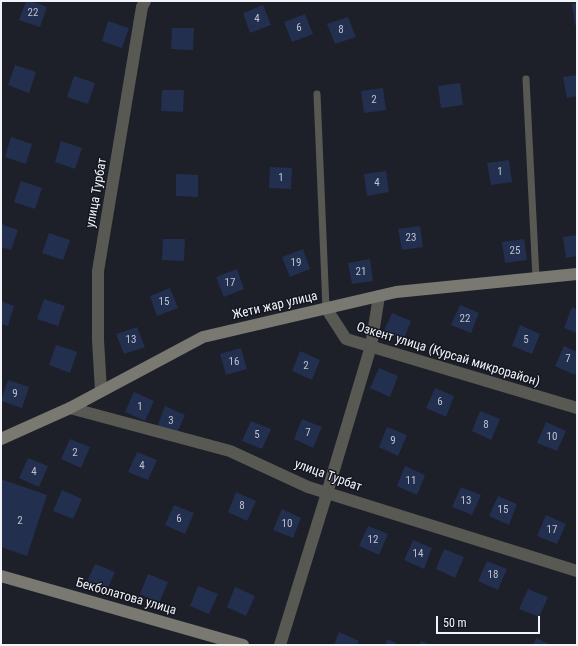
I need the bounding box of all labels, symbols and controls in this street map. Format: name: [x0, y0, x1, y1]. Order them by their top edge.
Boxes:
house number: 22: [28, 6, 38, 20]
house number: 4: [254, 12, 260, 26]
house number: 6: [296, 21, 302, 35]
house number: 8: [338, 23, 344, 37]
house number: 2: [371, 93, 377, 107]
street label: улица Турбат: [83, 157, 111, 229]
house number: 1: [497, 165, 503, 179]
house number: 1: [278, 171, 284, 185]
house number: 4: [374, 176, 380, 190]
house number: 23: [406, 231, 416, 245]
house number: 25: [510, 244, 520, 258]
house number: 19: [291, 256, 301, 270]
house number: 21: [356, 265, 366, 279]
house number: 17: [225, 276, 235, 290]
street label: Жети жар улица: [231, 289, 319, 323]
house number: 15: [159, 295, 169, 309]
house number: 22: [460, 312, 470, 326]
street label: Озкент улица (Курсай микрорайон): [354, 320, 542, 390]
house number: 13: [126, 333, 136, 347]
house number: 5: [523, 333, 529, 347]
house number: 7: [565, 352, 571, 366]
house number: 16: [229, 355, 239, 369]
house number: 2: [303, 359, 309, 373]
house number: 9: [12, 387, 18, 401]
house number: 6: [437, 395, 443, 409]
house number: 1: [137, 400, 143, 414]
house number: 3: [168, 414, 174, 428]
house number: 8: [483, 418, 489, 432]
house number: 7: [305, 426, 311, 440]
house number: 5: [254, 428, 260, 442]
house number: 10: [547, 430, 557, 444]
house number: 9: [390, 434, 396, 448]
house number: 2: [72, 446, 78, 460]
street label: улица Турбат: [292, 457, 364, 495]
house number: 4: [139, 459, 145, 473]
house number: 4: [31, 465, 37, 479]
house number: 11: [406, 474, 416, 488]
house number: 13: [461, 494, 471, 508]
house number: 8: [239, 499, 245, 513]
house number: 15: [498, 503, 508, 517]
house number: 6: [176, 512, 182, 526]
house number: 2: [17, 514, 23, 528]
house number: 10: [282, 517, 292, 531]
house number: 17: [547, 523, 557, 537]
house number: 12: [368, 533, 378, 547]
house number: 14: [413, 547, 423, 561]
house number: 18: [488, 568, 498, 582]
street label: Бекболатова улица: [74, 575, 178, 619]
scale bar: [438, 608, 542, 634]
text: 50 m: [443, 616, 467, 630]

